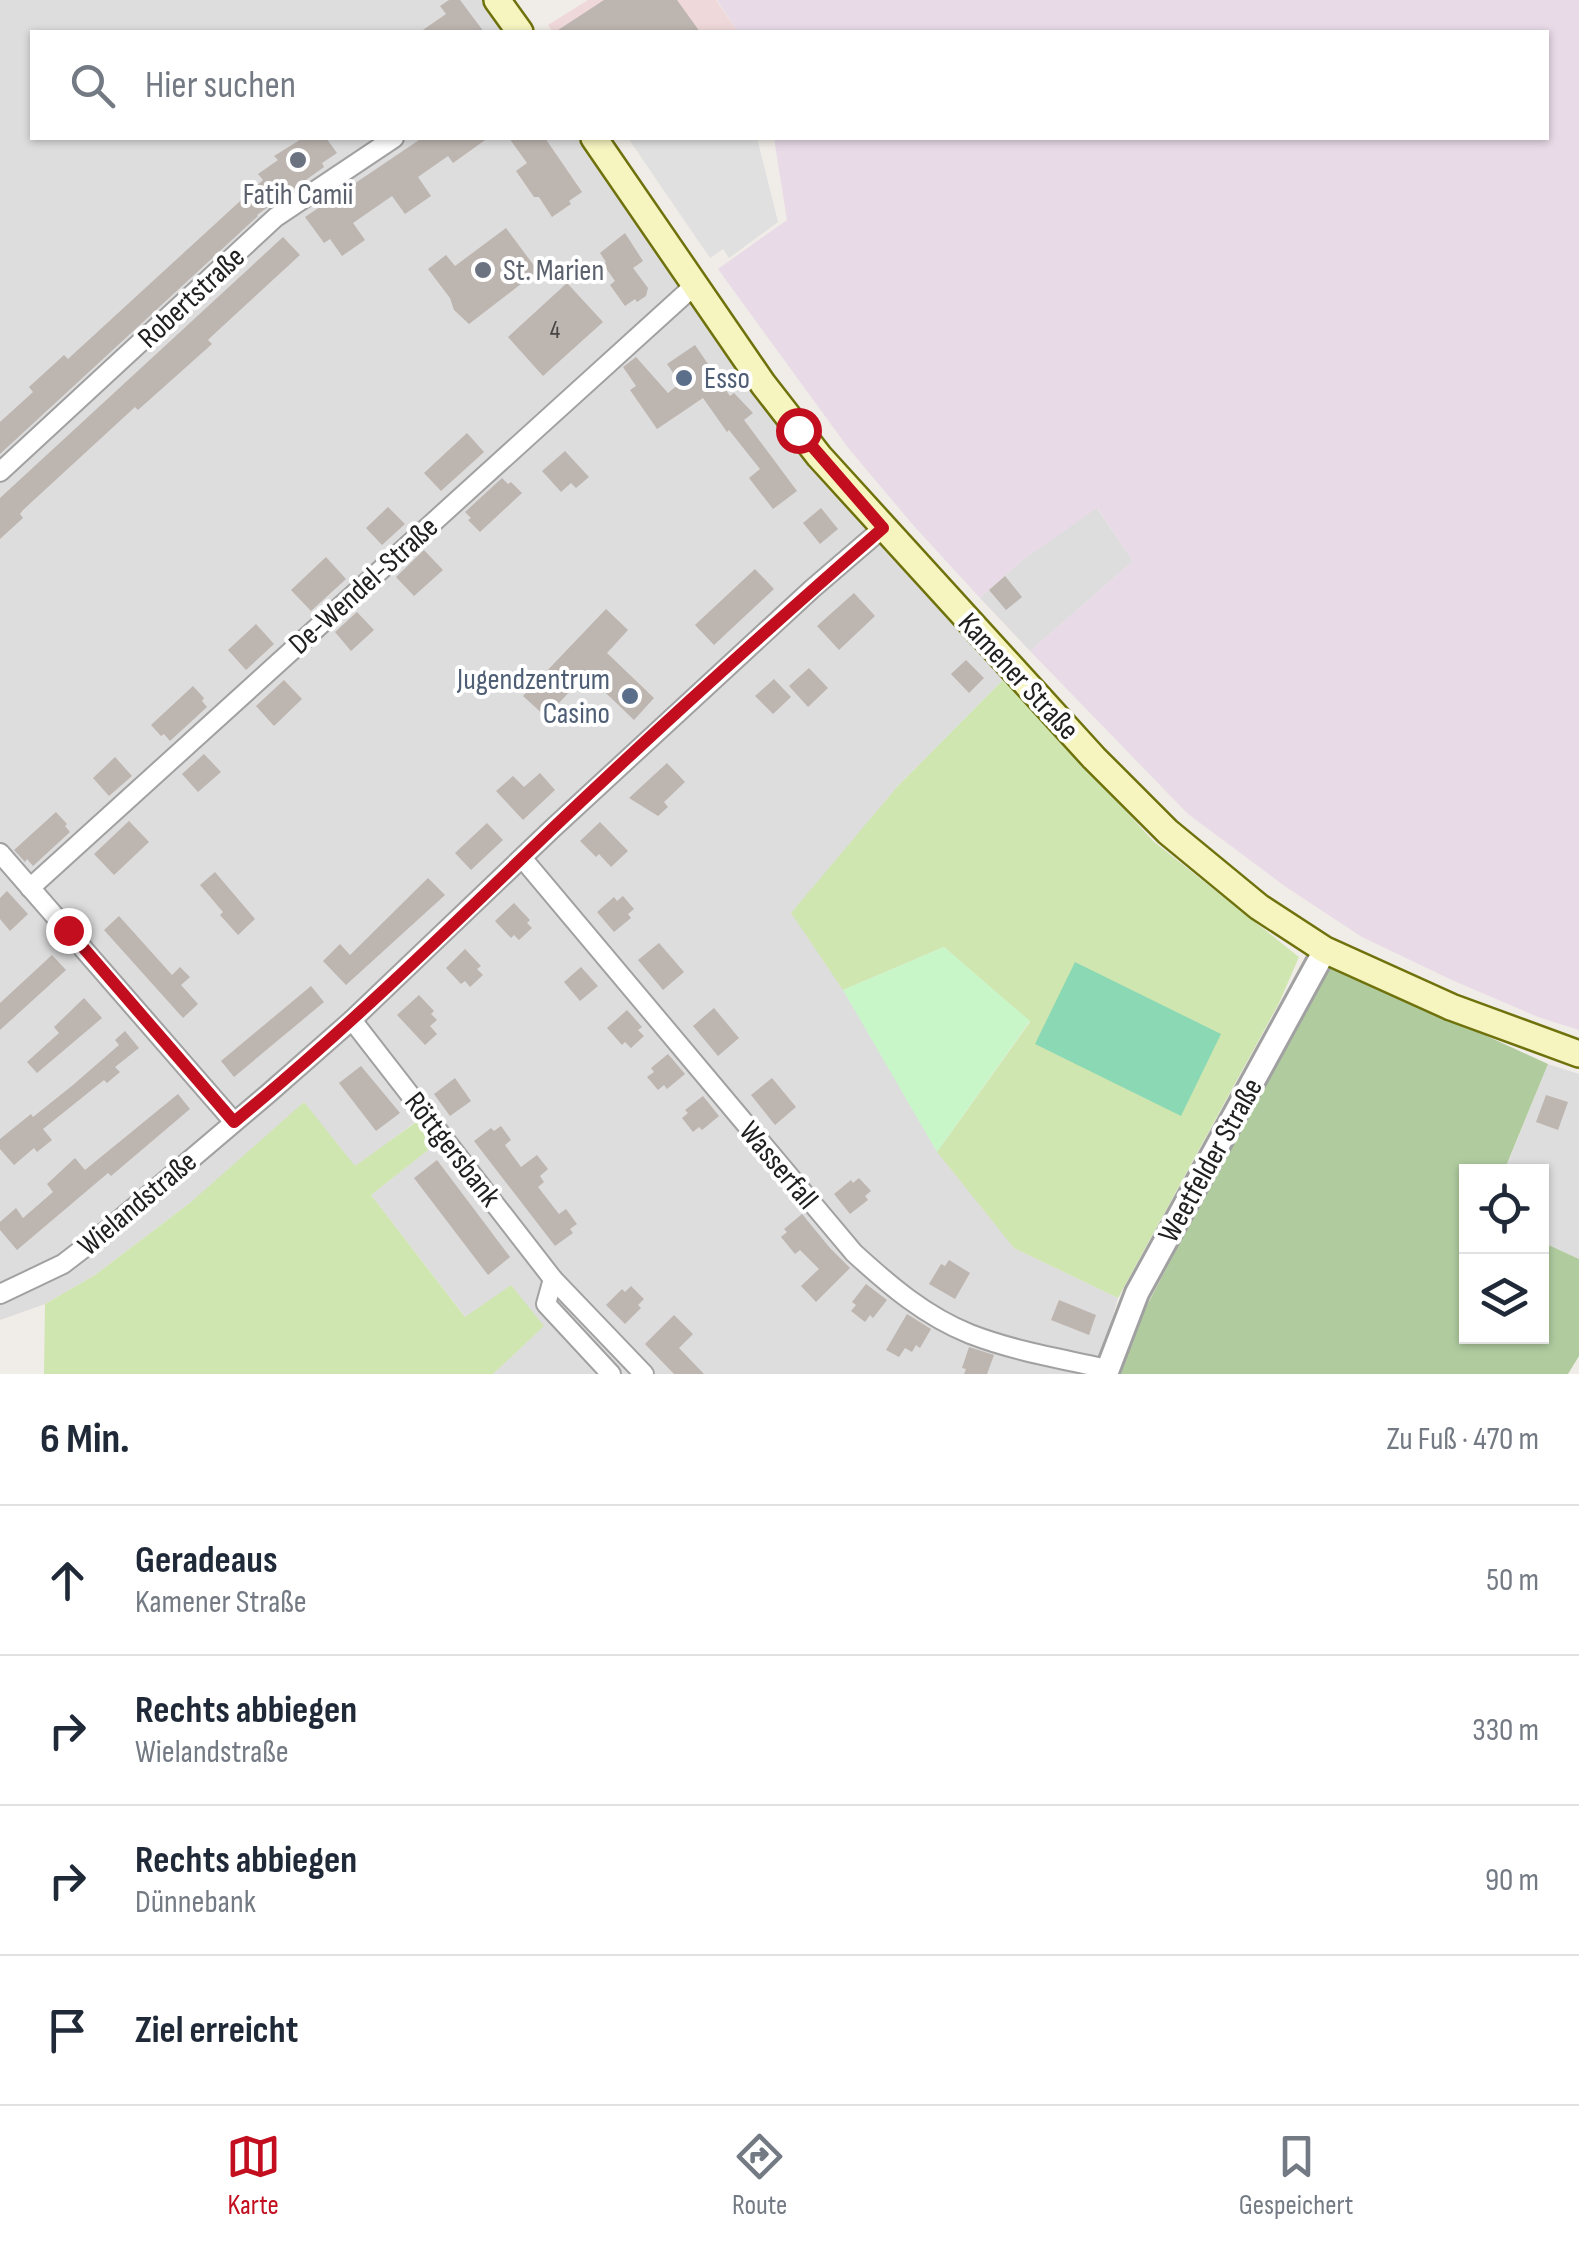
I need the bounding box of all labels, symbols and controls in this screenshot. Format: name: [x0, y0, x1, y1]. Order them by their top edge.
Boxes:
search box: [30, 30, 1549, 140]
icon: search: [65, 58, 120, 113]
text: Hier suchen: [145, 63, 296, 108]
marker: Fatih Camii: [287, 149, 309, 171]
place label: Fatih Camii: [243, 177, 353, 213]
street label: Robertstraße: [131, 239, 252, 356]
place label: St. Marien: [503, 253, 604, 289]
marker: St. Marien: [472, 259, 494, 281]
house number: 4: [550, 315, 560, 346]
place label: Esso: [704, 361, 750, 397]
marker: Esso: [673, 367, 695, 389]
route start: [776, 408, 822, 454]
street label: De-Wendel-Straße: [282, 509, 446, 662]
street label: Kamener Straße: [950, 606, 1086, 748]
place label: Jugendzentrum Casino: [456, 662, 610, 732]
marker: Jugendzentrum Casino: [619, 685, 641, 707]
route end: [46, 908, 92, 954]
street label: Weetfelder Straße: [1151, 1072, 1271, 1249]
street label: Röttgersbank: [396, 1085, 508, 1214]
street label: Wasserfall: [731, 1114, 825, 1217]
street label: Wielandstraße: [71, 1144, 204, 1264]
map controls: [1459, 1164, 1549, 1344]
button: locate: [1459, 1164, 1549, 1254]
button: layers: [1459, 1254, 1549, 1344]
text: 6 Min.: [40, 1414, 130, 1465]
text: Zu Fuß · 470 m: [1386, 1420, 1539, 1459]
text: Geradeaus: [135, 1538, 278, 1583]
icon: ahead: [40, 1553, 95, 1608]
text: 50 m: [1486, 1561, 1539, 1600]
text: Kamener Straße: [135, 1583, 307, 1622]
text: Rechts abbiegen: [135, 1688, 357, 1733]
icon: right: [40, 1703, 95, 1758]
text: 330 m: [1472, 1711, 1539, 1750]
text: Wielandstraße: [135, 1733, 289, 1772]
text: Rechts abbiegen: [135, 1838, 357, 1883]
icon: right: [40, 1853, 95, 1908]
text: 90 m: [1485, 1861, 1539, 1900]
text: Dünnebank: [135, 1883, 256, 1922]
icon: arrive: [40, 2003, 95, 2058]
text: Ziel erreicht: [135, 2008, 298, 2053]
tab: Karte: [226, 2129, 281, 2222]
tab: Route: [732, 2129, 787, 2222]
tab: Gespeichert: [1239, 2129, 1353, 2222]

